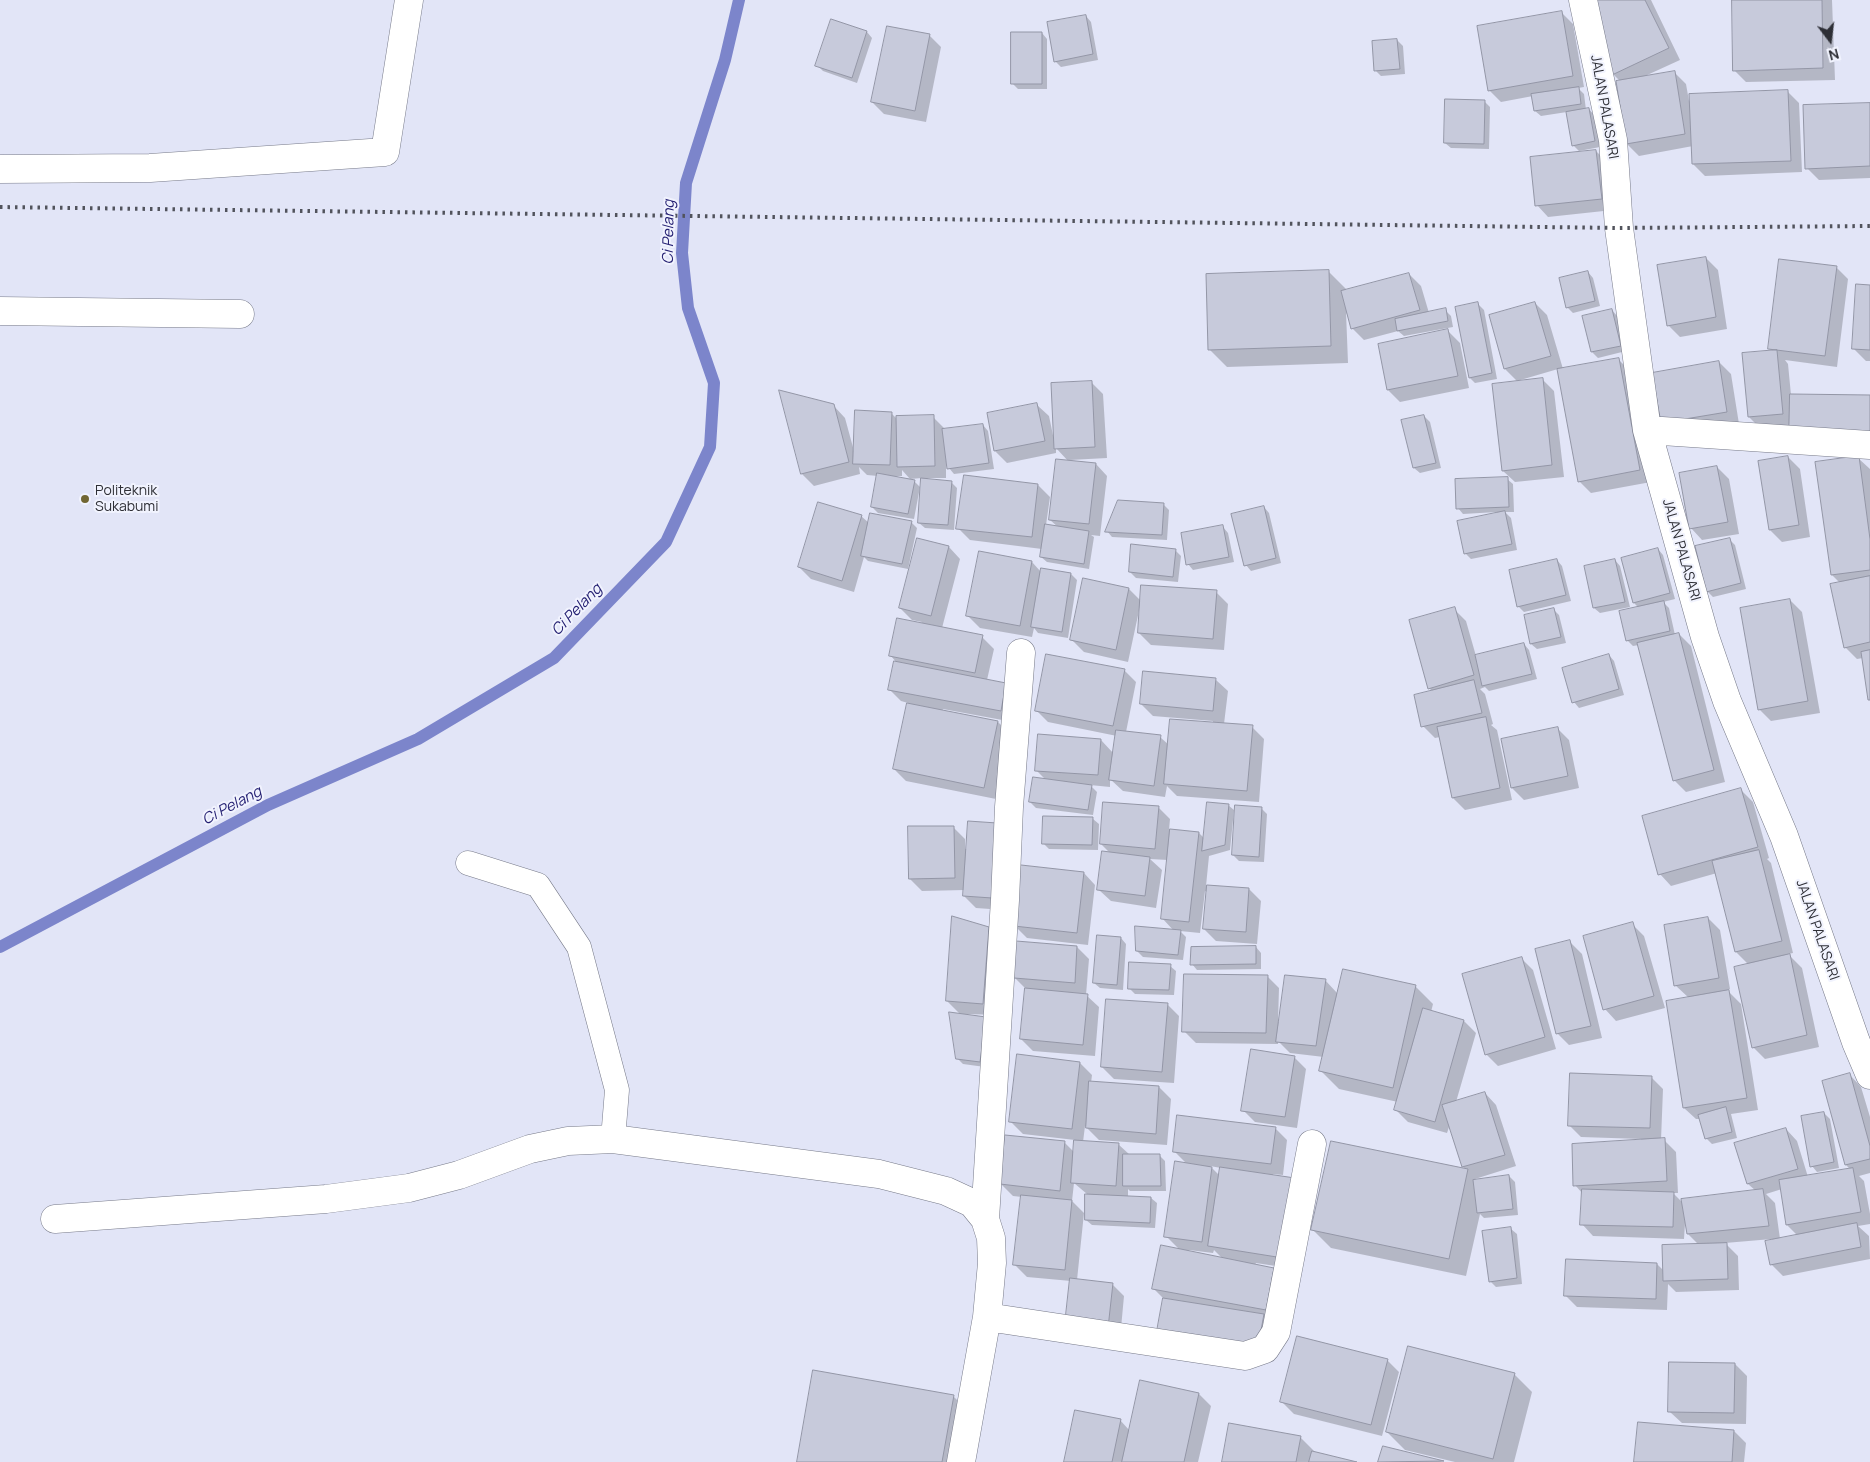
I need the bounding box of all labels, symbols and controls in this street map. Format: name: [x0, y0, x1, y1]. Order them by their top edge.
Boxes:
north arrow: [1805, 15, 1855, 65]
text: N: [1827, 44, 1841, 65]
street label: JALAN PALASARI: [1587, 54, 1621, 160]
water label: Ci Pelang: [659, 200, 679, 264]
place label: Politeknik Sukabumi: [95, 483, 158, 516]
marker: Politeknik Sukabumi: [79, 493, 91, 505]
street label: JALAN PALASARI: [1658, 497, 1704, 603]
water label: Ci Pelang: [548, 580, 606, 640]
water label: Ci Pelang: [199, 783, 265, 829]
street label: JALAN PALASARI: [1792, 877, 1842, 983]

